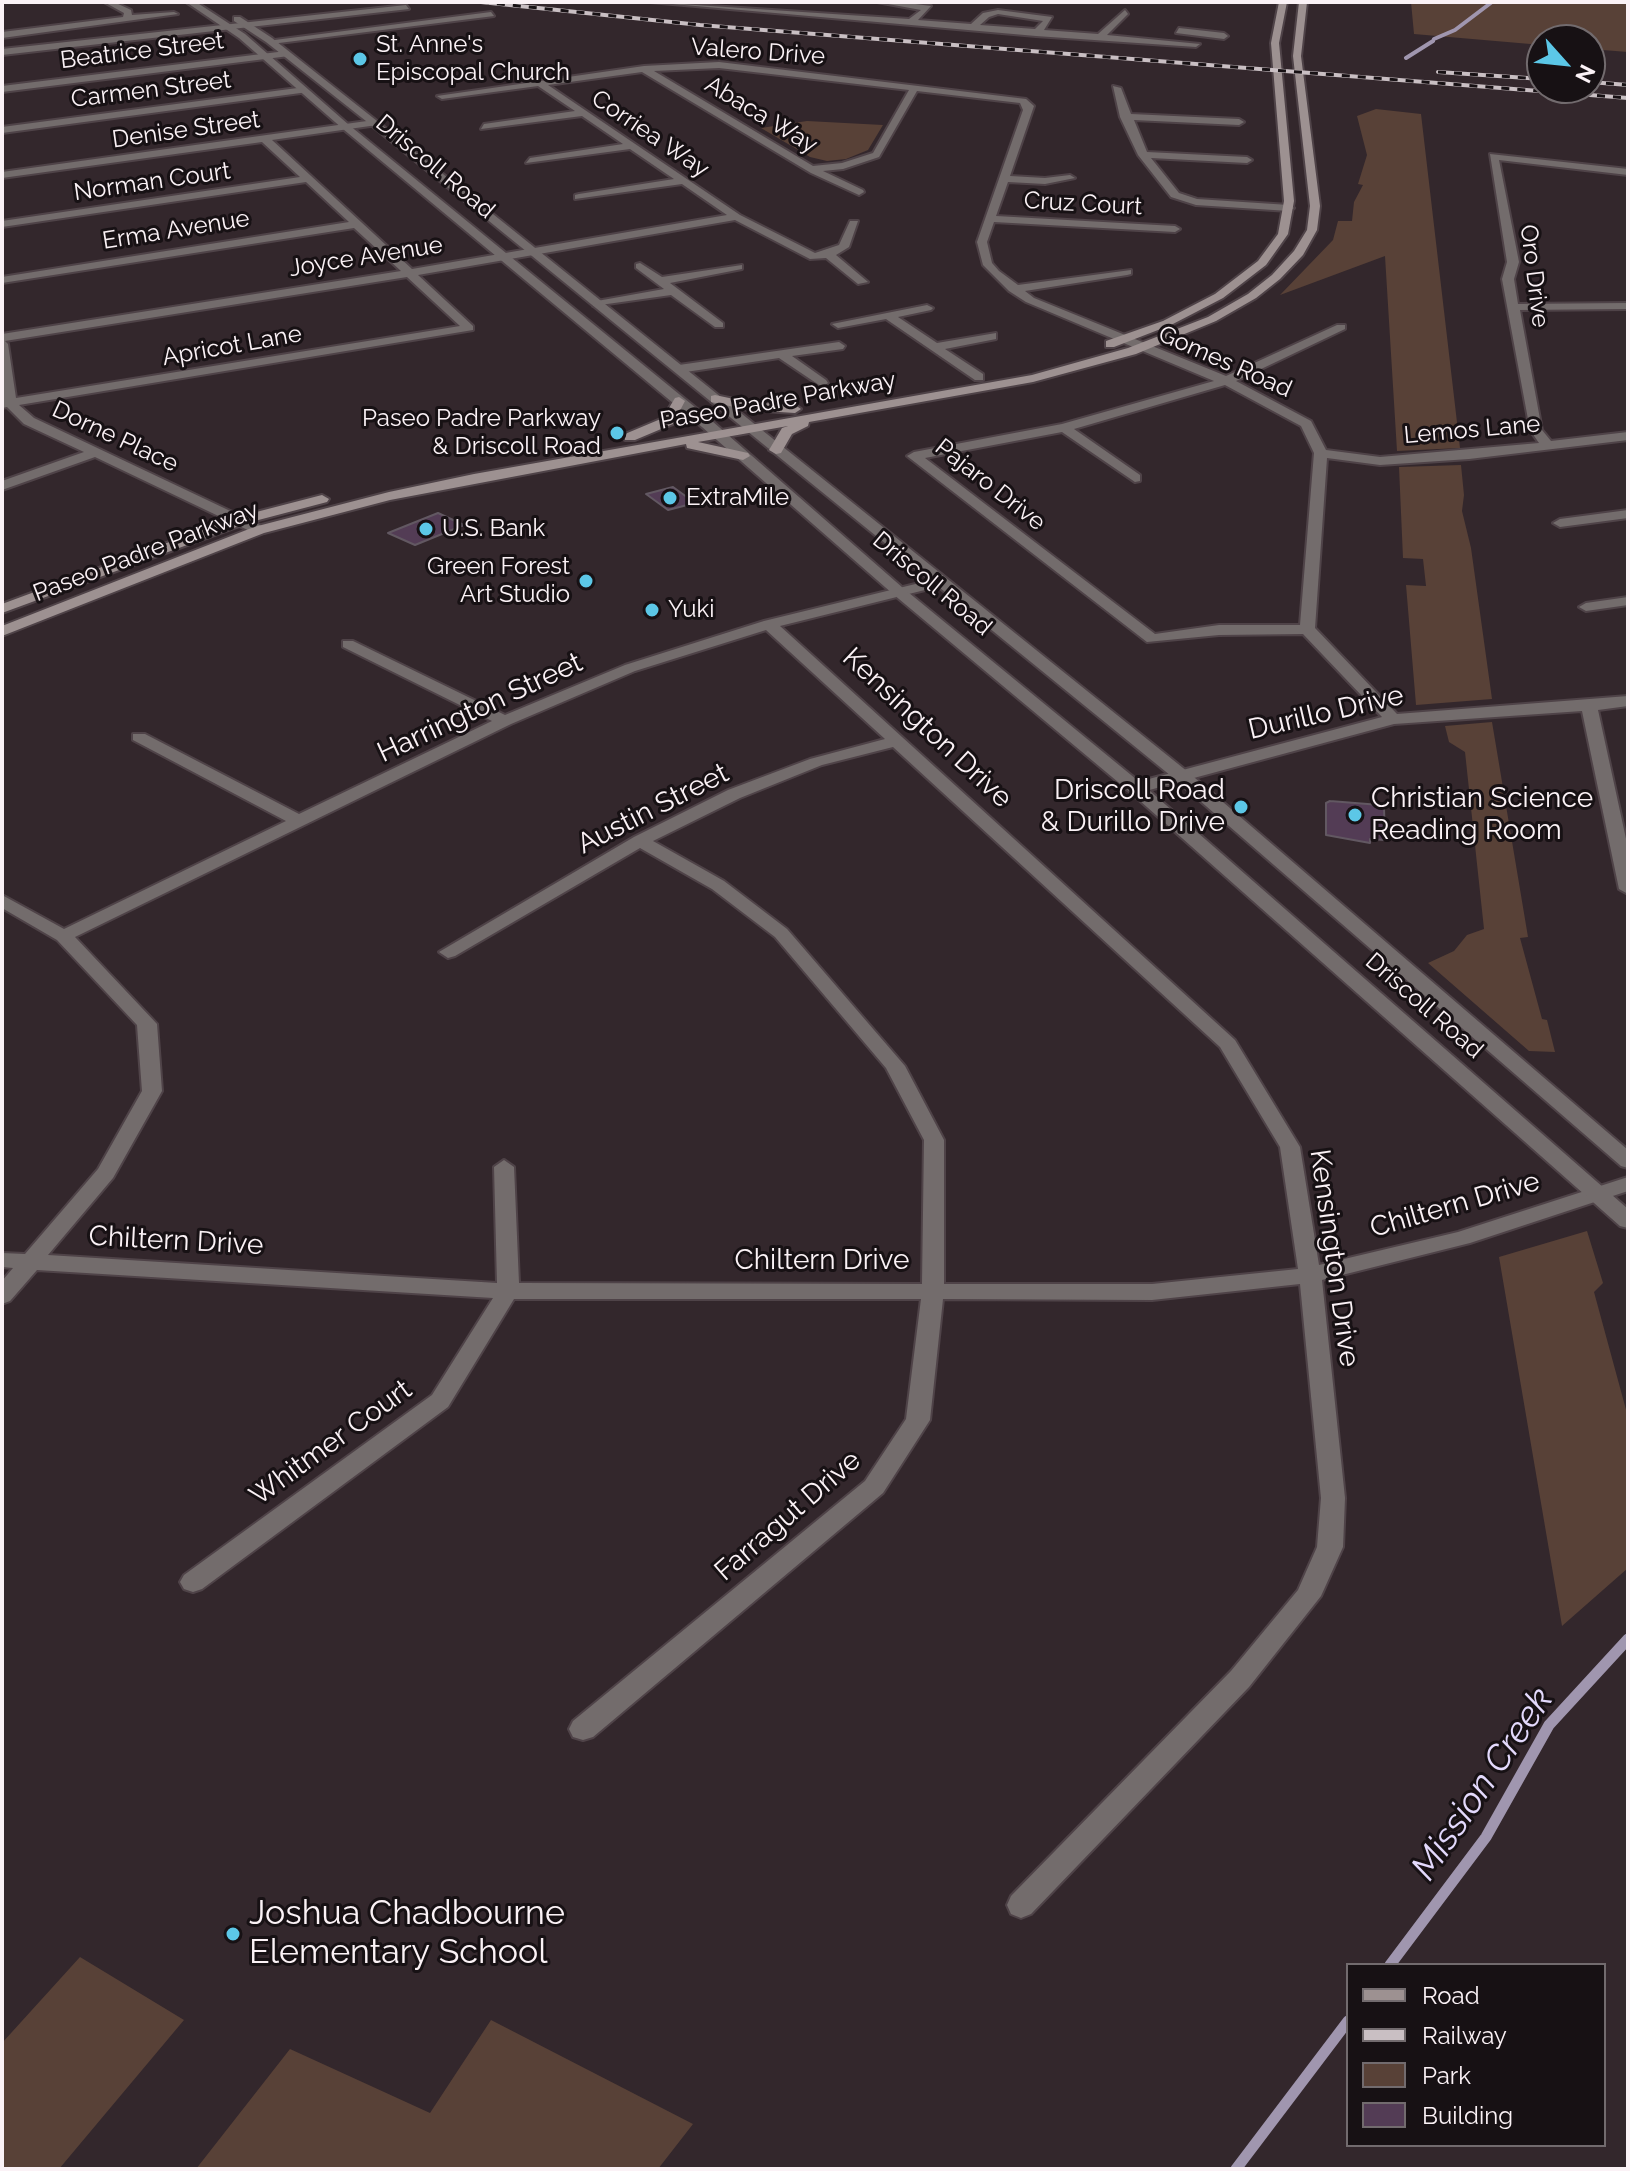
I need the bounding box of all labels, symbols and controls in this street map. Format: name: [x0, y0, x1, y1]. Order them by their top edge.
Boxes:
north arrow: [1526, 24, 1606, 104]
street label: Beatrice Street: [59, 27, 225, 75]
place label: St. Anne's Episcopal Church: [376, 31, 570, 87]
street label: Valero Drive: [690, 33, 826, 71]
marker: St. Anne's Episcopal Church: [351, 50, 369, 68]
text: N: [1570, 61, 1601, 87]
street label: Carmen Street: [69, 66, 233, 114]
street label: Abaca Way: [700, 70, 822, 160]
street label: Corriea Way: [586, 84, 714, 184]
street label: Denise Street: [110, 105, 262, 155]
street label: Driscoll Road: [370, 109, 500, 225]
street label: Norman Court: [72, 157, 232, 207]
street label: Cruz Court: [1023, 187, 1143, 221]
street label: Erma Avenue: [100, 204, 252, 256]
street label: Oro Drive: [1513, 223, 1555, 329]
street label: Joyce Avenue: [287, 231, 445, 283]
street label: Apricot Lane: [160, 320, 304, 372]
street label: Gomes Road: [1154, 320, 1296, 404]
street label: Paseo Padre Parkway: [658, 366, 898, 436]
street label: Dorne Place: [47, 395, 183, 479]
place label: Paseo Padre Parkway & Driscoll Road: [362, 405, 601, 461]
street label: Lemos Lane: [1402, 410, 1542, 450]
marker: Paseo Padre Parkway & Driscoll Road: [608, 424, 626, 442]
street label: Pajaro Drive: [929, 433, 1051, 537]
place label: ExtraMile: [686, 484, 789, 512]
marker: ExtraMile: [661, 489, 679, 507]
street label: Paseo Padre Parkway: [29, 496, 263, 608]
place label: U.S. Bank: [442, 515, 545, 543]
marker: U.S. Bank: [417, 520, 435, 538]
street label: Driscoll Road: [867, 526, 997, 642]
place label: Green Forest Art Studio: [427, 553, 570, 609]
marker: Green Forest Art Studio: [577, 572, 595, 590]
place label: Yuki: [668, 596, 714, 624]
marker: Yuki: [643, 601, 661, 619]
street label: Kensington Drive: [835, 641, 1019, 815]
street label: Harrington Street: [372, 646, 588, 770]
street label: Durillo Drive: [1245, 679, 1407, 747]
street label: Austin Street: [572, 756, 734, 862]
place label: Driscoll Road & Durillo Drive: [1041, 774, 1225, 840]
place label: Christian Science Reading Room: [1371, 782, 1593, 848]
marker: Driscoll Road & Durillo Drive: [1232, 798, 1250, 816]
marker: Christian Science Reading Room: [1346, 806, 1364, 824]
street label: Driscoll Road: [1359, 947, 1489, 1065]
street label: Kensington Drive: [1302, 1147, 1366, 1369]
street label: Chiltern Drive: [1366, 1165, 1544, 1245]
street label: Chiltern Drive: [88, 1220, 264, 1262]
street label: Chiltern Drive: [735, 1244, 909, 1278]
street label: Whitmer Court: [243, 1373, 419, 1513]
street label: Farragut Drive: [708, 1444, 868, 1588]
water label: Mission Creek: [1403, 1680, 1563, 1888]
place label: Joshua Chadbourne Elementary School: [249, 1894, 565, 1974]
marker: Joshua Chadbourne Elementary School: [224, 1925, 242, 1943]
legend: [1346, 1963, 1606, 2147]
text: Road: [1422, 1981, 1480, 2010]
text: Railway: [1422, 2021, 1507, 2050]
text: Park: [1422, 2061, 1471, 2090]
text: Building: [1422, 2101, 1513, 2130]

